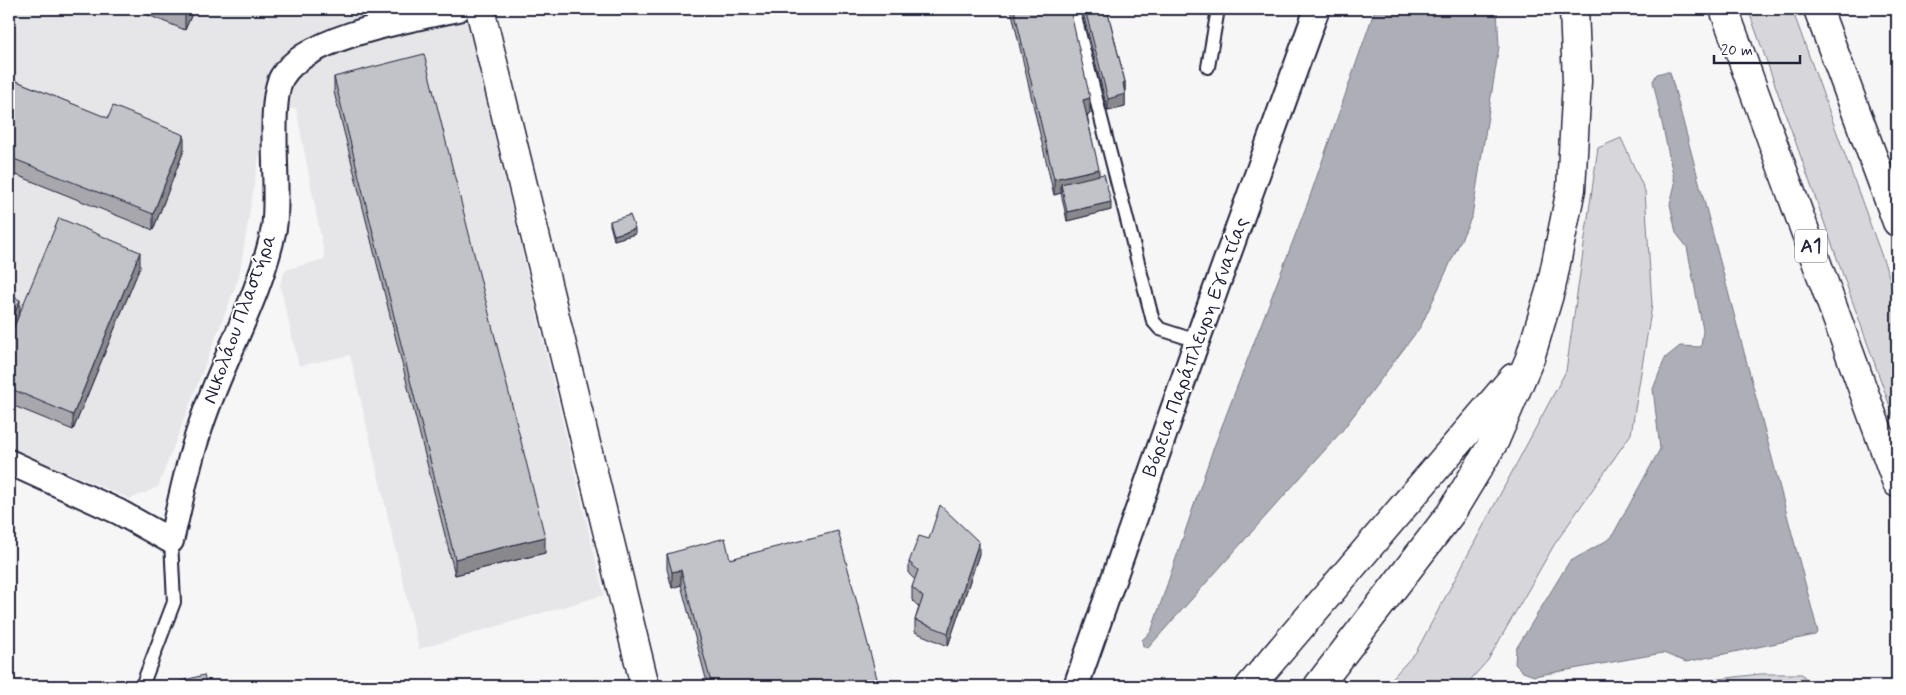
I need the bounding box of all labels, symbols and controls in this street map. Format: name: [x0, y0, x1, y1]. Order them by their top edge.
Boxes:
scale bar: [1714, 32, 1800, 64]
text: 20 m: [1721, 41, 1753, 61]
street label: Βόρεια Παράπλευρη Εγνατίας: [1136, 213, 1256, 480]
street label: Νικολάου Πλαστήρα: [197, 230, 283, 408]
road number: Α1: [1795, 230, 1827, 262]

